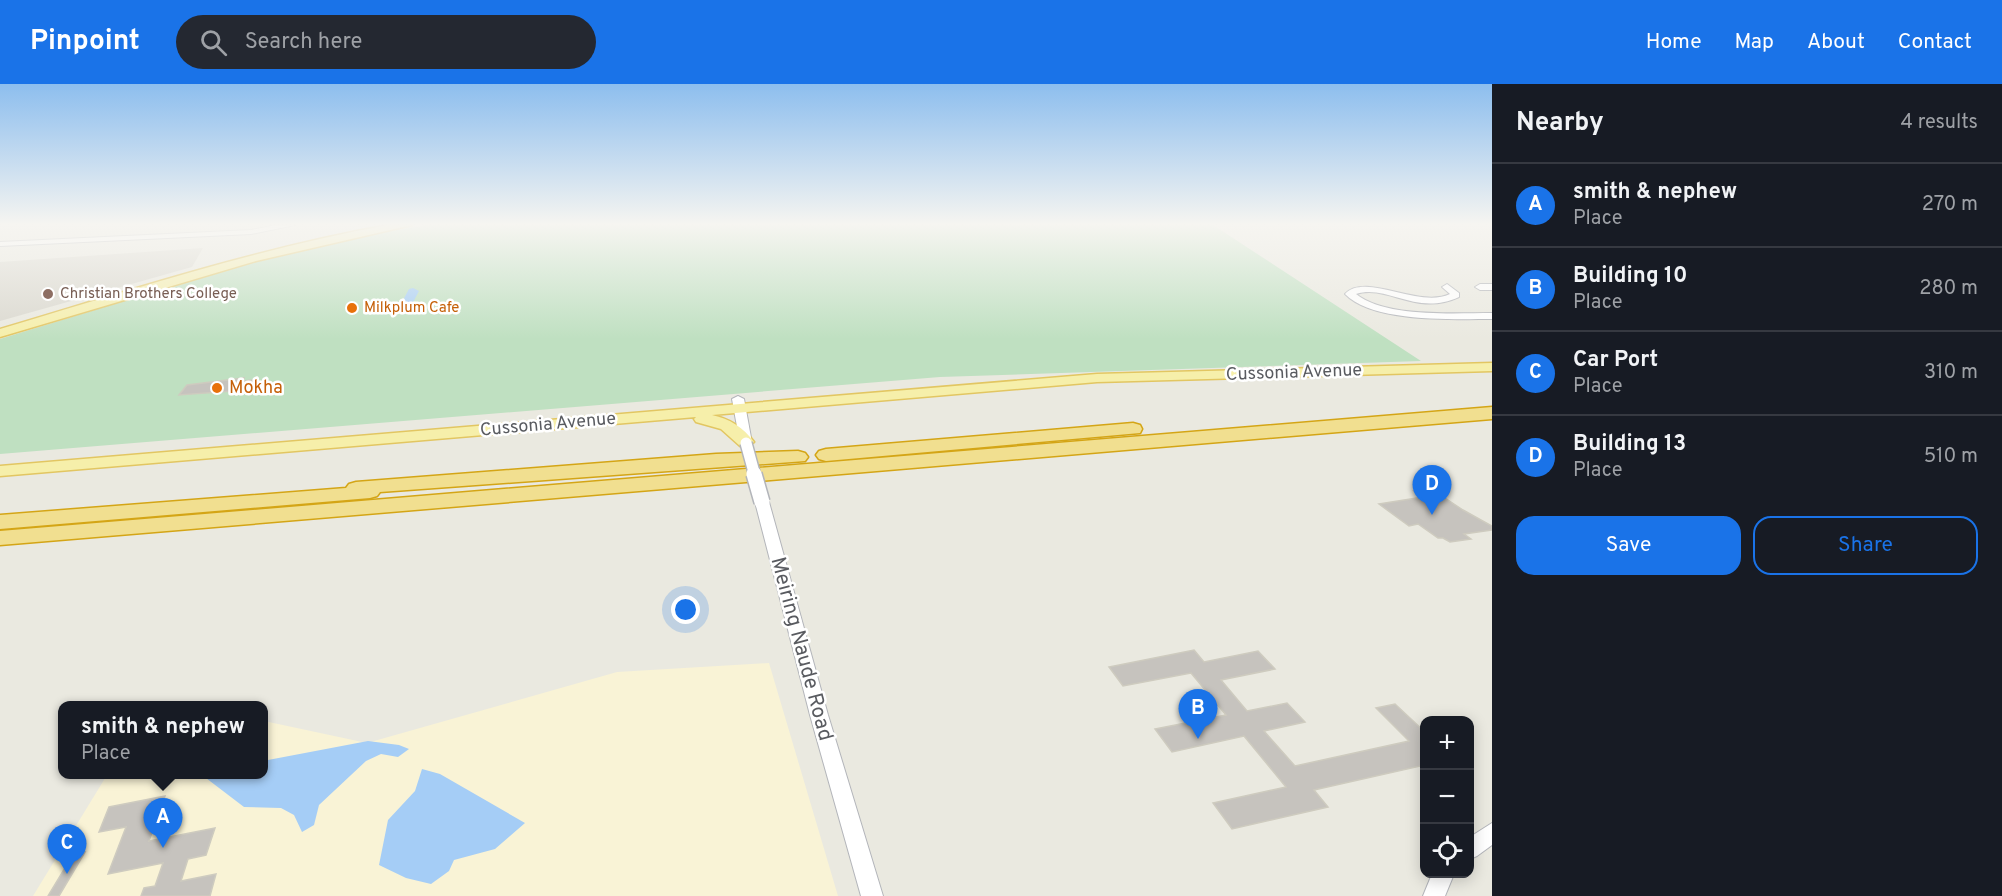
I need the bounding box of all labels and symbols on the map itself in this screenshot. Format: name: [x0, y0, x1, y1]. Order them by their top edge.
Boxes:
place label: Christian Brothers College: [60, 285, 237, 304]
marker: Christian Brothers College: [41, 287, 55, 301]
place label: Milkplum Cafe: [364, 299, 459, 318]
marker: Milkplum Cafe: [345, 301, 359, 315]
street label: Cussonia Avenue: [1225, 359, 1363, 387]
place label: Mokha: [229, 377, 283, 400]
marker: Mokha: [210, 381, 224, 395]
street label: Cussonia Avenue: [479, 408, 617, 442]
pin: D: [1412, 466, 1452, 515]
street label: Meiring Naude Road: [763, 554, 839, 744]
your location: [671, 595, 700, 624]
pin: B: [1178, 690, 1218, 739]
pin: A: [144, 798, 182, 848]
pin: C: [48, 824, 86, 874]

